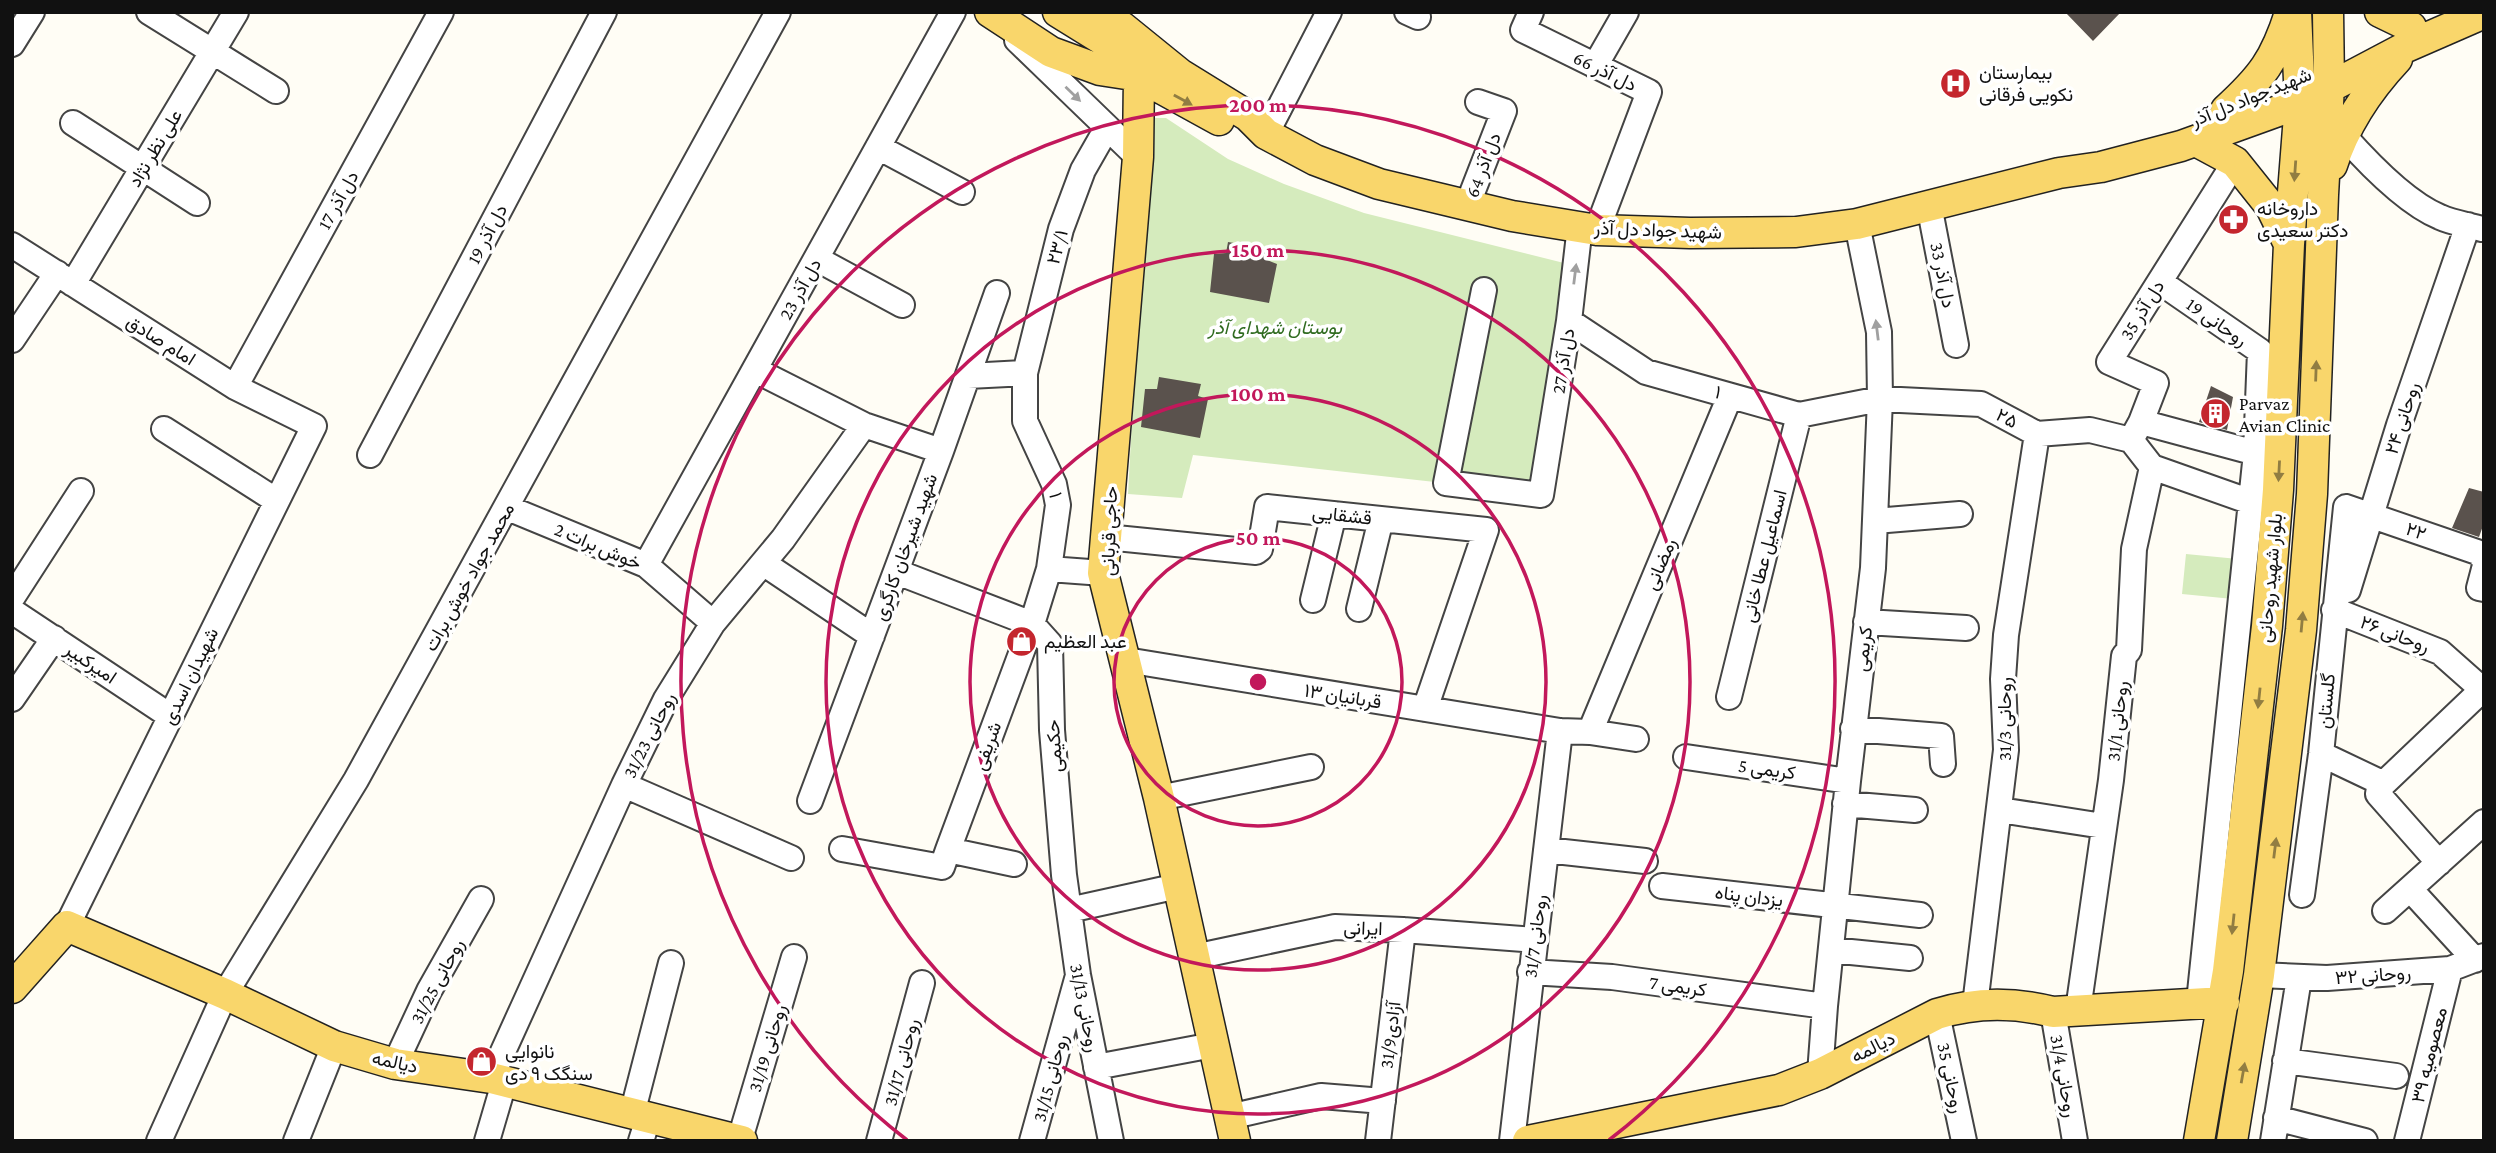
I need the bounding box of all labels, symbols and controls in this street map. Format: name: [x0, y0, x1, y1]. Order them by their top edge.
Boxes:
street label: دل آذر 66: [1570, 47, 1640, 96]
place label: بیمارستان نکویی فرقانی: [1979, 62, 2073, 106]
street label: شهید جواد دل آذر: [2187, 63, 2315, 132]
hospital icon: بیمارستان نکویی فرقانی: [1939, 66, 1973, 100]
one-way arrow: [1064, 86, 1081, 103]
text: 200 m: [1229, 93, 1287, 117]
one-way arrow: [1174, 94, 1193, 106]
street label: علی نظر نژاد: [124, 106, 187, 191]
street label: دل آذر 64: [1461, 130, 1506, 201]
one-way arrow: [2289, 160, 2300, 182]
street label: دل آذر 17: [313, 167, 363, 233]
place label: داروخانه دکتر سعیدی: [2257, 198, 2348, 242]
street label: دل آذر 19: [463, 201, 512, 268]
pharmacy icon: داروخانه دکتر سعیدی: [2217, 202, 2251, 236]
street label: شهید جواد دل آذر: [1593, 217, 1722, 244]
street label: ۲۳/۱: [1042, 227, 1072, 267]
text: 150 m: [1232, 238, 1285, 262]
street label: دل آذر 33: [1925, 240, 1960, 310]
street label: دل آذر 23: [775, 255, 826, 324]
one-way arrow: [1569, 262, 1580, 284]
street label: دل آذر 35: [2116, 276, 2169, 344]
street label: روحانی 19: [2182, 293, 2252, 351]
street label: امام صادق: [122, 311, 199, 371]
park label: بوستان شهدای آذر: [1207, 317, 1343, 339]
one-way arrow: [1872, 319, 1883, 341]
street label: دل آذر 27: [1547, 327, 1580, 395]
one-way arrow: [2311, 360, 2322, 382]
street label: روحانی ۲۴: [2381, 379, 2424, 457]
street label: ۱: [1713, 381, 1723, 403]
text: 100 m: [1230, 382, 1286, 406]
place label: Parvaz Avian Clinic: [2239, 393, 2330, 436]
building icon: Parvaz Avian Clinic: [2199, 397, 2233, 431]
street label: ۲۵: [1993, 404, 2021, 432]
one-way arrow: [2273, 461, 2284, 483]
street label: شهید شیرخان کارگری: [869, 471, 942, 624]
street label: حاجی قربانی: [1097, 486, 1122, 576]
street label: اسماعیل عطا خانی: [1737, 488, 1792, 625]
street label: ۱: [1045, 490, 1067, 500]
street label: محمد جواد خوش برات: [420, 499, 519, 655]
street label: قشقایی: [1311, 501, 1373, 530]
street label: بلوار شهید روحانی: [2254, 512, 2287, 644]
street label: خوش برات 2: [551, 518, 645, 575]
street label: ۲۲: [2403, 518, 2429, 544]
text: 50 m: [1236, 526, 1281, 550]
street label: رمضانی: [1640, 535, 1681, 593]
one-way arrow: [2297, 611, 2308, 633]
street label: روحانی ۲۶: [2357, 611, 2433, 658]
street label: شهیدان اسدی: [158, 624, 223, 728]
shop icon: عبد العظيم: [1004, 624, 1038, 658]
street label: کریمی: [1850, 625, 1877, 673]
place label: عبد العظيم: [1044, 631, 1127, 654]
street label: امیرکبیر: [60, 638, 121, 689]
centre of rings: [1246, 670, 1270, 694]
street label: گلستان: [2313, 672, 2339, 730]
street label: روحانی 31/3: [1994, 677, 2016, 761]
street label: ۱۳ قربانیان: [1303, 680, 1383, 713]
street label: روحانی 31/1: [2102, 680, 2133, 762]
one-way arrow: [2253, 687, 2264, 709]
street label: روحانی 31/23: [619, 689, 680, 782]
street label: شریفی: [969, 719, 1006, 773]
street label: حکیمی: [1042, 719, 1067, 773]
street label: کریمی 5: [1737, 755, 1797, 784]
one-way arrow: [2269, 837, 2280, 859]
street label: یزدان پناه: [1713, 881, 1784, 914]
street label: روحانی 31/7: [1519, 893, 1552, 979]
one-way arrow: [2227, 913, 2238, 935]
street label: ایرانی: [1343, 917, 1383, 940]
street label: روحانی 31/25: [406, 935, 469, 1027]
street label: روحانی 31/13: [1065, 962, 1104, 1054]
street label: روحانی ۳۲: [2334, 962, 2412, 989]
street label: کریمی 7: [1648, 972, 1708, 1001]
street label: آزادی31/9: [1375, 999, 1406, 1070]
street label: روحانی 31/19: [744, 1002, 791, 1095]
street label: معصومیه ۳۹: [2407, 1005, 2452, 1105]
street label: روحانی 31/17: [879, 1016, 924, 1108]
street label: دیالمه: [1848, 1027, 1899, 1068]
street label: روحانی 31/15: [1028, 1032, 1073, 1124]
street label: روحانی 31/4: [2045, 1033, 2082, 1119]
place label: نانوایی سنگک ۹ دی: [505, 1041, 593, 1085]
street label: روحانی 35: [1932, 1041, 1969, 1115]
shop icon: نانوایی سنگک ۹ دی: [465, 1045, 499, 1079]
street label: دیالمه: [370, 1047, 420, 1078]
one-way arrow: [2238, 1062, 2249, 1084]

